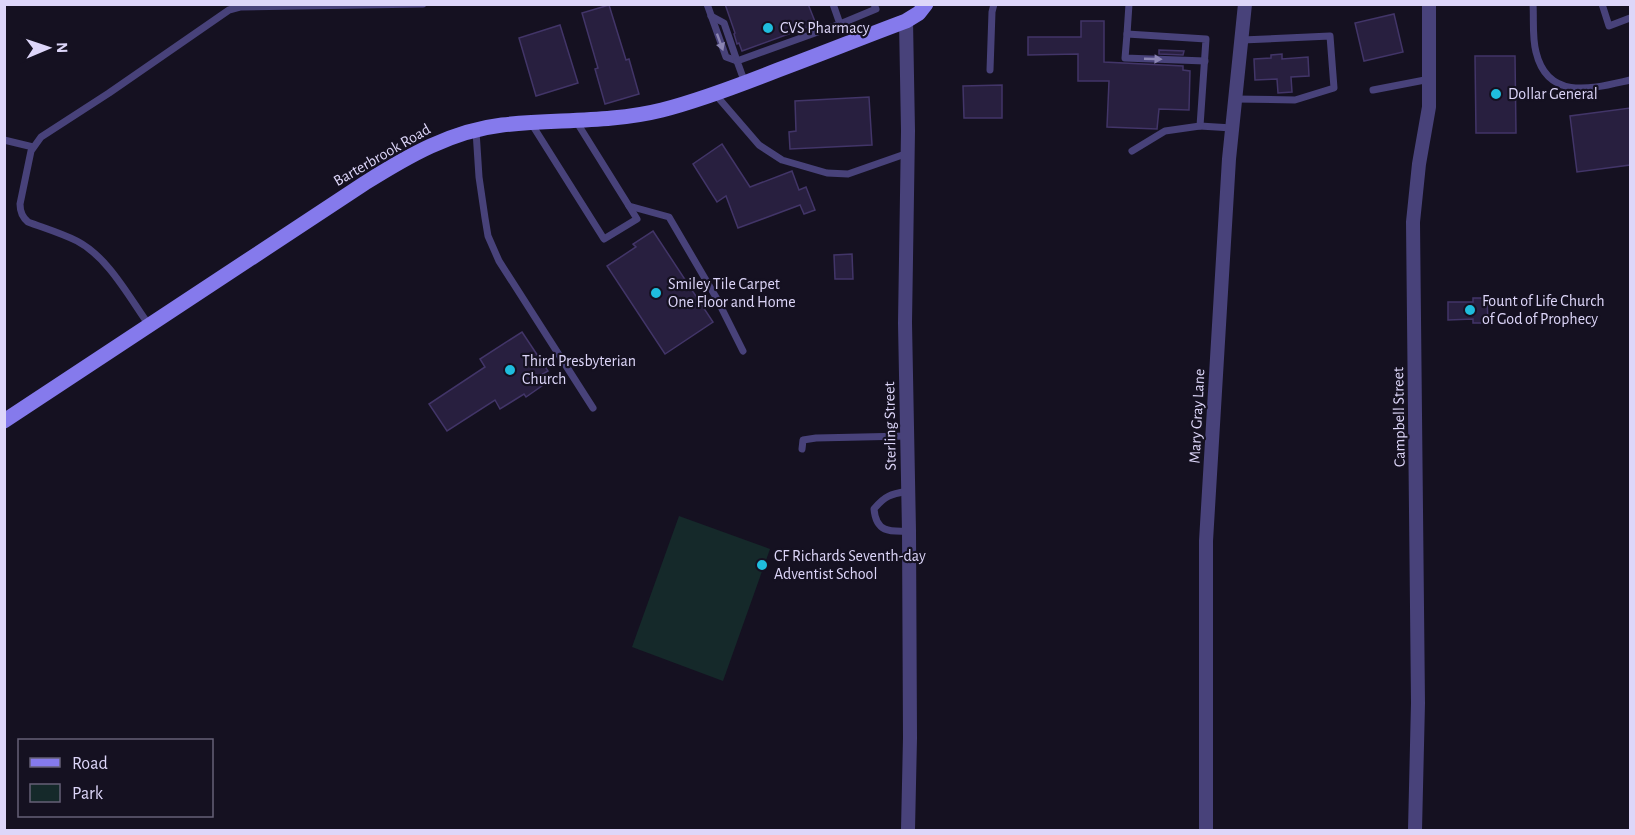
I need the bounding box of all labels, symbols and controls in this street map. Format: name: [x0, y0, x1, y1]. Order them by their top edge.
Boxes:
north arrow: [18, 18, 78, 78]
place label: CVS Pharmacy: [780, 20, 870, 37]
marker: CVS Pharmacy: [761, 21, 775, 35]
one-way arrow: [716, 33, 726, 51]
text: N: [54, 42, 70, 53]
one-way arrow: [1143, 55, 1162, 64]
place label: Dollar General: [1508, 86, 1598, 102]
marker: Dollar General: [1489, 87, 1503, 101]
street label: Barterbrook Road: [331, 121, 433, 189]
place label: Smiley Tile Carpet One Floor and Home: [668, 276, 796, 310]
marker: Smiley Tile Carpet One Floor and Home: [649, 286, 663, 300]
place label: Fount of Life Church of God of Prophecy: [1482, 293, 1605, 328]
marker: Fount of Life Church of God of Prophecy: [1463, 303, 1477, 317]
place label: Third Presbyterian Church: [522, 353, 636, 387]
marker: Third Presbyterian Church: [503, 363, 517, 377]
street label: Campbell Street: [1390, 367, 1408, 467]
street label: Mary Gray Lane: [1187, 368, 1208, 464]
street label: Sterling Street: [881, 381, 899, 471]
place label: CF Richards Seventh-day Adventist School: [774, 548, 926, 582]
marker: CF Richards Seventh-day Adventist School: [755, 558, 769, 572]
legend: [18, 739, 213, 817]
text: Road: [72, 755, 108, 773]
text: Park: [72, 785, 104, 803]

